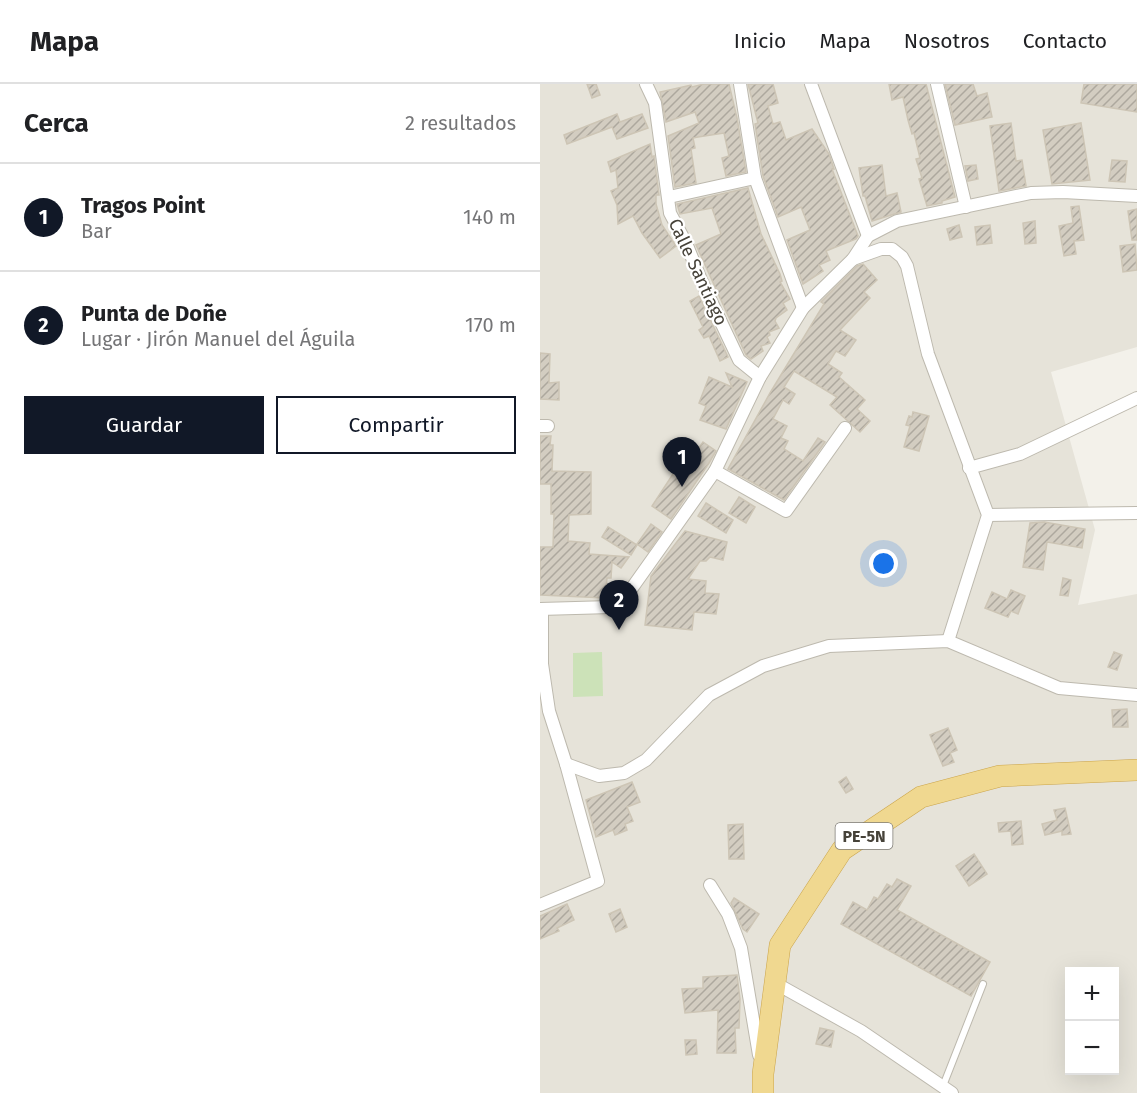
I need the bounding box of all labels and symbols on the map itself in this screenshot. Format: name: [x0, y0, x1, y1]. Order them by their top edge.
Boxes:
street label: Calle Santiago: [664, 215, 732, 329]
pin: 1: [662, 438, 702, 487]
your location: [869, 549, 898, 578]
pin: 2: [600, 580, 638, 630]
road number: PE-5N: [836, 823, 892, 849]

